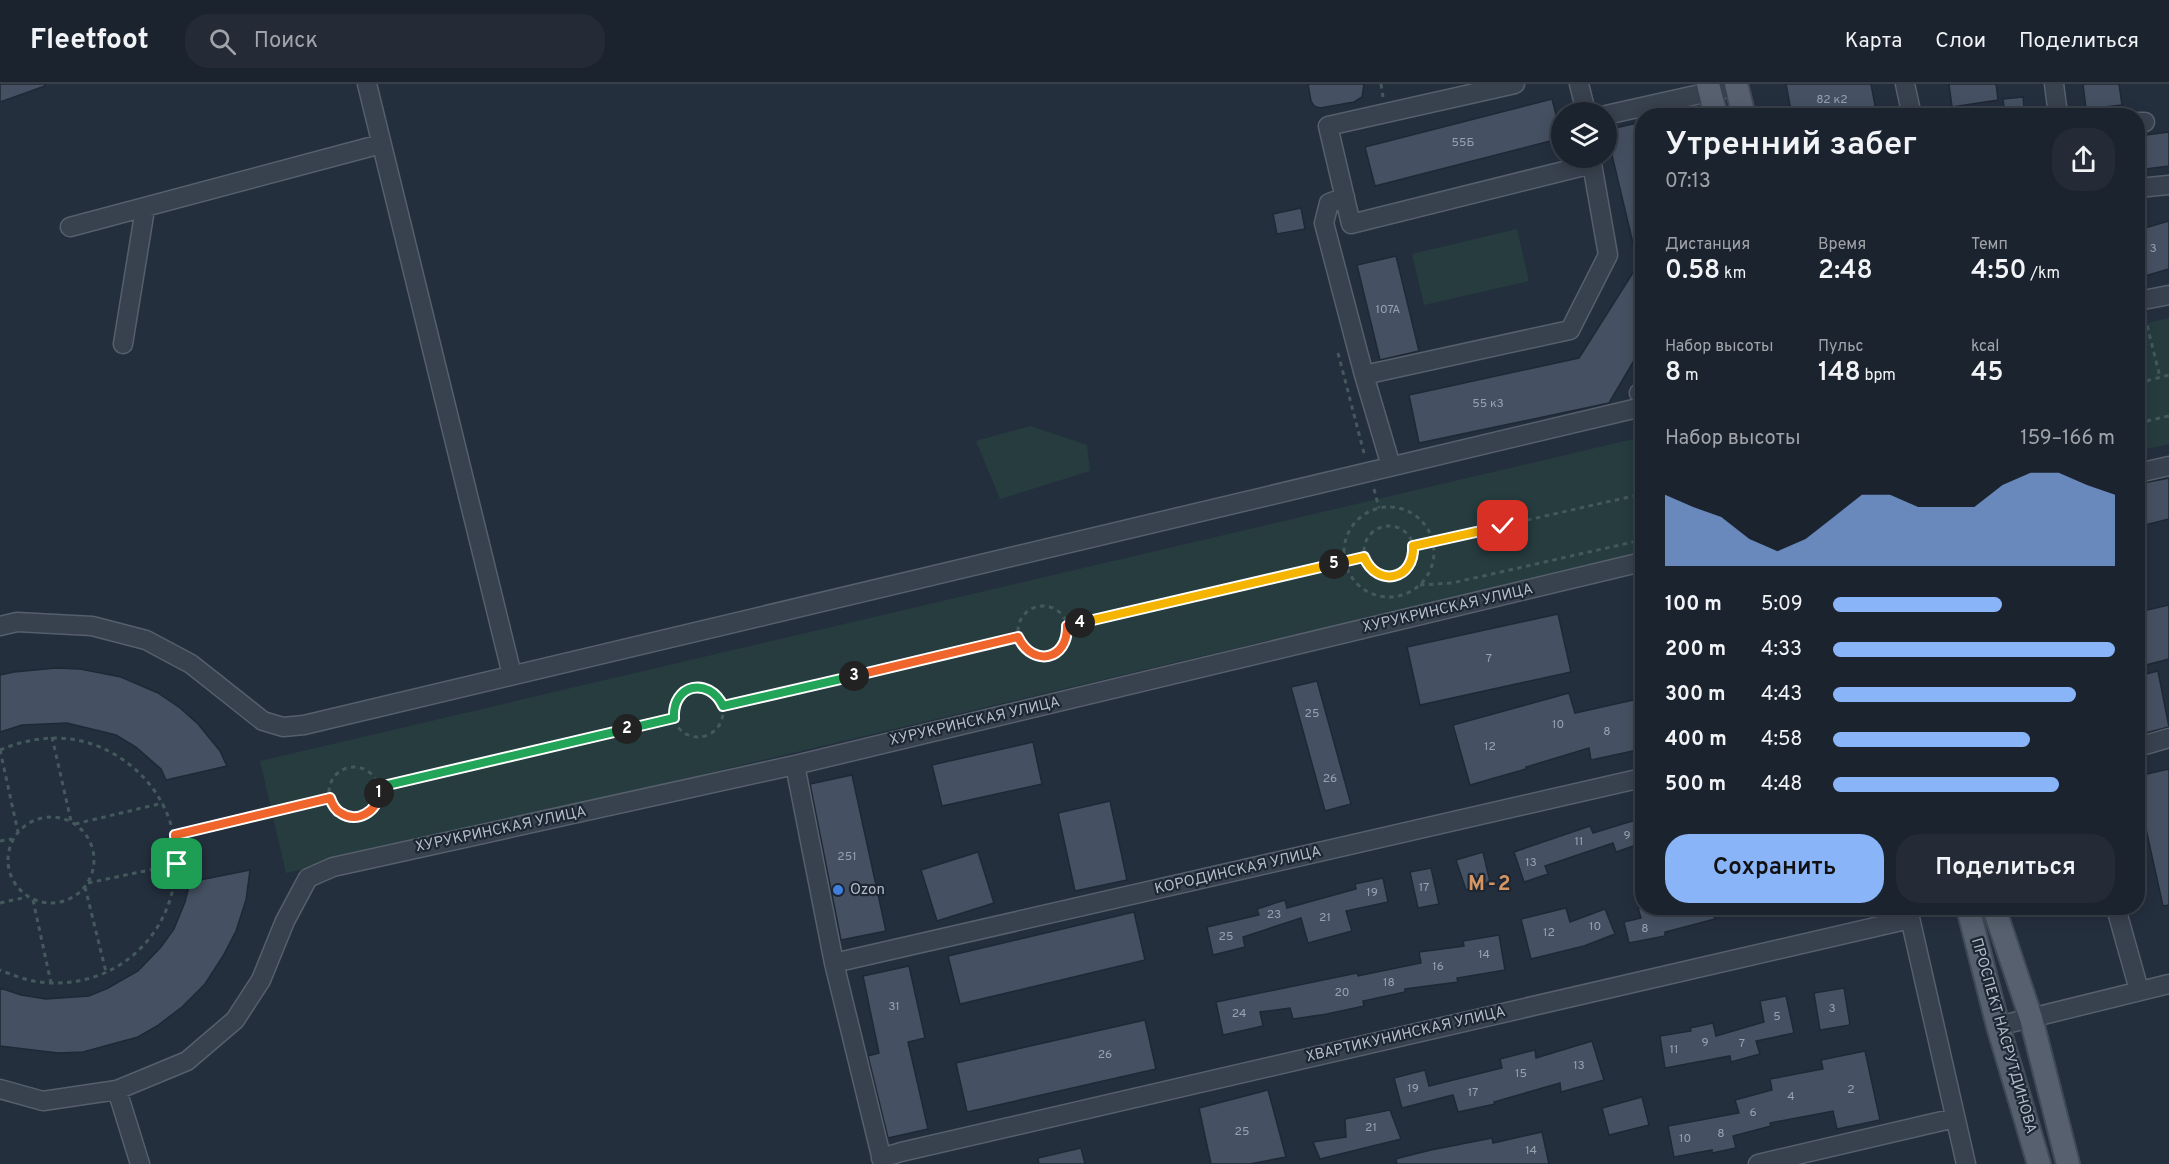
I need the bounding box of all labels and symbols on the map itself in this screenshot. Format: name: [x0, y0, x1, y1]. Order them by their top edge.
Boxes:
house number: 82 к2: [1816, 92, 1848, 108]
house number: 55Б: [1452, 135, 1475, 151]
house number: 3: [2149, 241, 2157, 257]
house number: 107А: [1376, 302, 1400, 318]
house number: 55 к3: [1472, 396, 1504, 412]
pin: [1477, 500, 1528, 551]
pin: 5: [1319, 549, 1349, 579]
street label: ХУРУКРИНСКАЯ УЛИЦА: [1361, 580, 1535, 638]
pin: 4: [1065, 608, 1095, 638]
house number: 7: [1486, 651, 1492, 667]
pin: 3: [839, 661, 869, 691]
street label: ХУРУКРИНСКАЯ УЛИЦА: [888, 693, 1062, 751]
house number: 25: [1305, 706, 1319, 722]
pin: 2: [612, 714, 642, 744]
house number: 10: [1552, 717, 1564, 733]
house number: 8: [1603, 724, 1611, 740]
house number: 12: [1484, 739, 1496, 755]
house number: 26: [1323, 771, 1337, 787]
pin: 1: [364, 778, 394, 808]
street label: ХУРУКРИНСКАЯ УЛИЦА: [414, 803, 588, 857]
house number: 9: [1623, 828, 1631, 844]
house number: 11: [1575, 834, 1583, 850]
pin: [151, 838, 202, 889]
street label: КОРОДИНСКАЯ УЛИЦА: [1153, 843, 1323, 899]
house number: 251: [837, 849, 857, 865]
house number: 13: [1525, 855, 1537, 871]
district label: М-2: [1468, 871, 1512, 898]
house number: 17: [1419, 880, 1429, 896]
place label: Ozon: [850, 881, 885, 900]
marker: Ozon: [831, 883, 845, 897]
house number: 19: [1366, 885, 1378, 901]
house number: 23: [1267, 907, 1281, 923]
house number: 21: [1319, 910, 1331, 926]
house number: 10: [1589, 919, 1601, 935]
house number: 8: [1641, 921, 1649, 937]
house number: 12: [1543, 925, 1555, 941]
house number: 25: [1219, 929, 1233, 945]
street label: ПРОСПЕКТ НАСРУТДИНОВА: [1966, 936, 2040, 1136]
house number: 14: [1478, 947, 1490, 963]
house number: 16: [1432, 959, 1444, 975]
house number: 18: [1383, 975, 1395, 991]
house number: 20: [1334, 985, 1350, 1001]
house number: 31: [888, 999, 900, 1015]
house number: 3: [1828, 1001, 1836, 1017]
street label: ХВАРТИКУНИНСКАЯ УЛИЦА: [1304, 1003, 1508, 1067]
house number: 24: [1232, 1006, 1246, 1022]
house number: 5: [1773, 1009, 1781, 1025]
house number: 9: [1701, 1035, 1709, 1051]
house number: 7: [1739, 1036, 1745, 1052]
house number: 11: [1670, 1042, 1678, 1058]
house number: 26: [1098, 1047, 1112, 1063]
house number: 13: [1573, 1058, 1585, 1074]
house number: 15: [1515, 1066, 1527, 1082]
house number: 19: [1407, 1081, 1419, 1097]
house number: 2: [1847, 1082, 1855, 1098]
house number: 17: [1468, 1085, 1478, 1101]
house number: 4: [1787, 1089, 1795, 1105]
house number: 6: [1749, 1105, 1757, 1121]
house number: 21: [1365, 1120, 1377, 1136]
house number: 25: [1235, 1124, 1249, 1140]
house number: 8: [1717, 1126, 1725, 1142]
house number: 10: [1679, 1131, 1691, 1147]
house number: 14: [1525, 1143, 1537, 1159]

